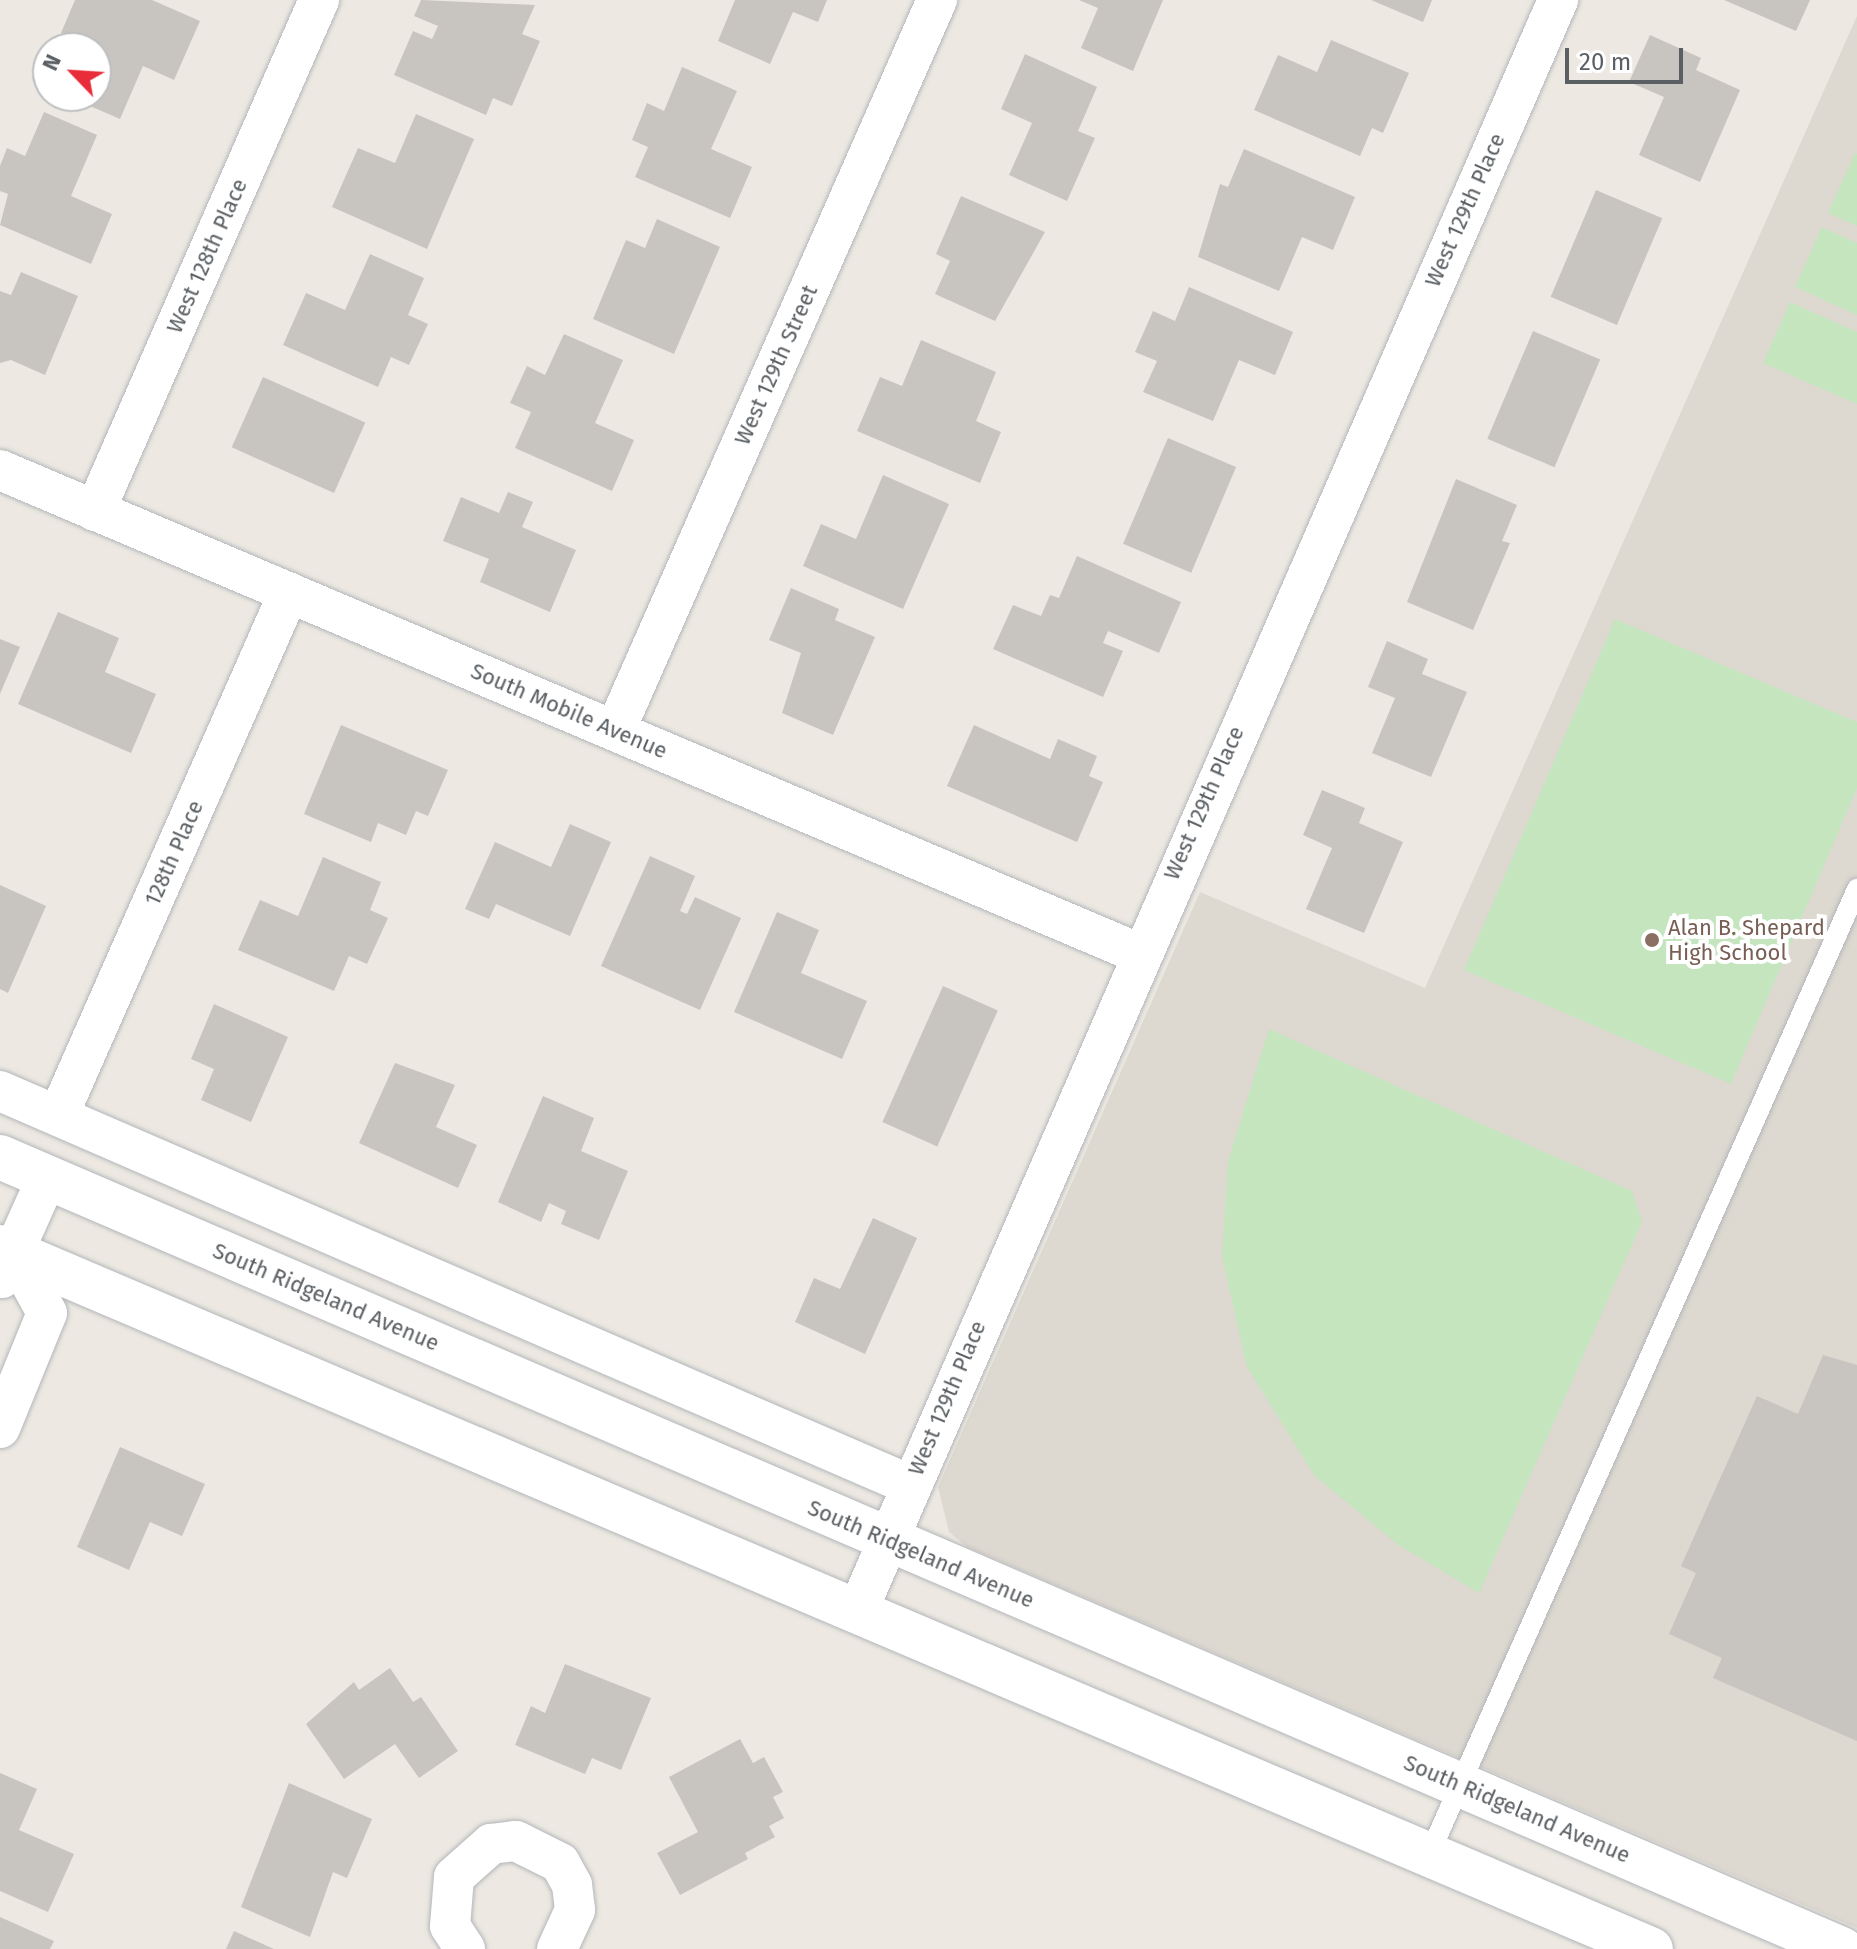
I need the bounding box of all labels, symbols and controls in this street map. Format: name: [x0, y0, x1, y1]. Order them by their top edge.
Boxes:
north arrow: [32, 32, 112, 112]
scale bar: [1569, 32, 1687, 82]
text: 20 m: [1579, 48, 1631, 76]
text: N: [36, 50, 67, 75]
street label: West 129th Place: [1419, 129, 1511, 291]
street label: West 128th Place: [161, 175, 253, 337]
street label: West 129th Street: [729, 281, 823, 449]
street label: South Mobile Avenue: [467, 658, 671, 764]
street label: West 129th Place: [1158, 722, 1250, 884]
street label: 128th Place: [139, 796, 209, 910]
place label: Alan B. Shepard High School: [1668, 914, 1825, 966]
marker: Alan B. Shepard High School: [1643, 931, 1661, 949]
street label: South Ridgeland Avenue: [209, 1237, 443, 1357]
street label: West 129th Place: [903, 1317, 991, 1479]
street label: South Ridgeland Avenue: [804, 1494, 1038, 1614]
street label: South Ridgeland Avenue: [1400, 1749, 1634, 1869]

